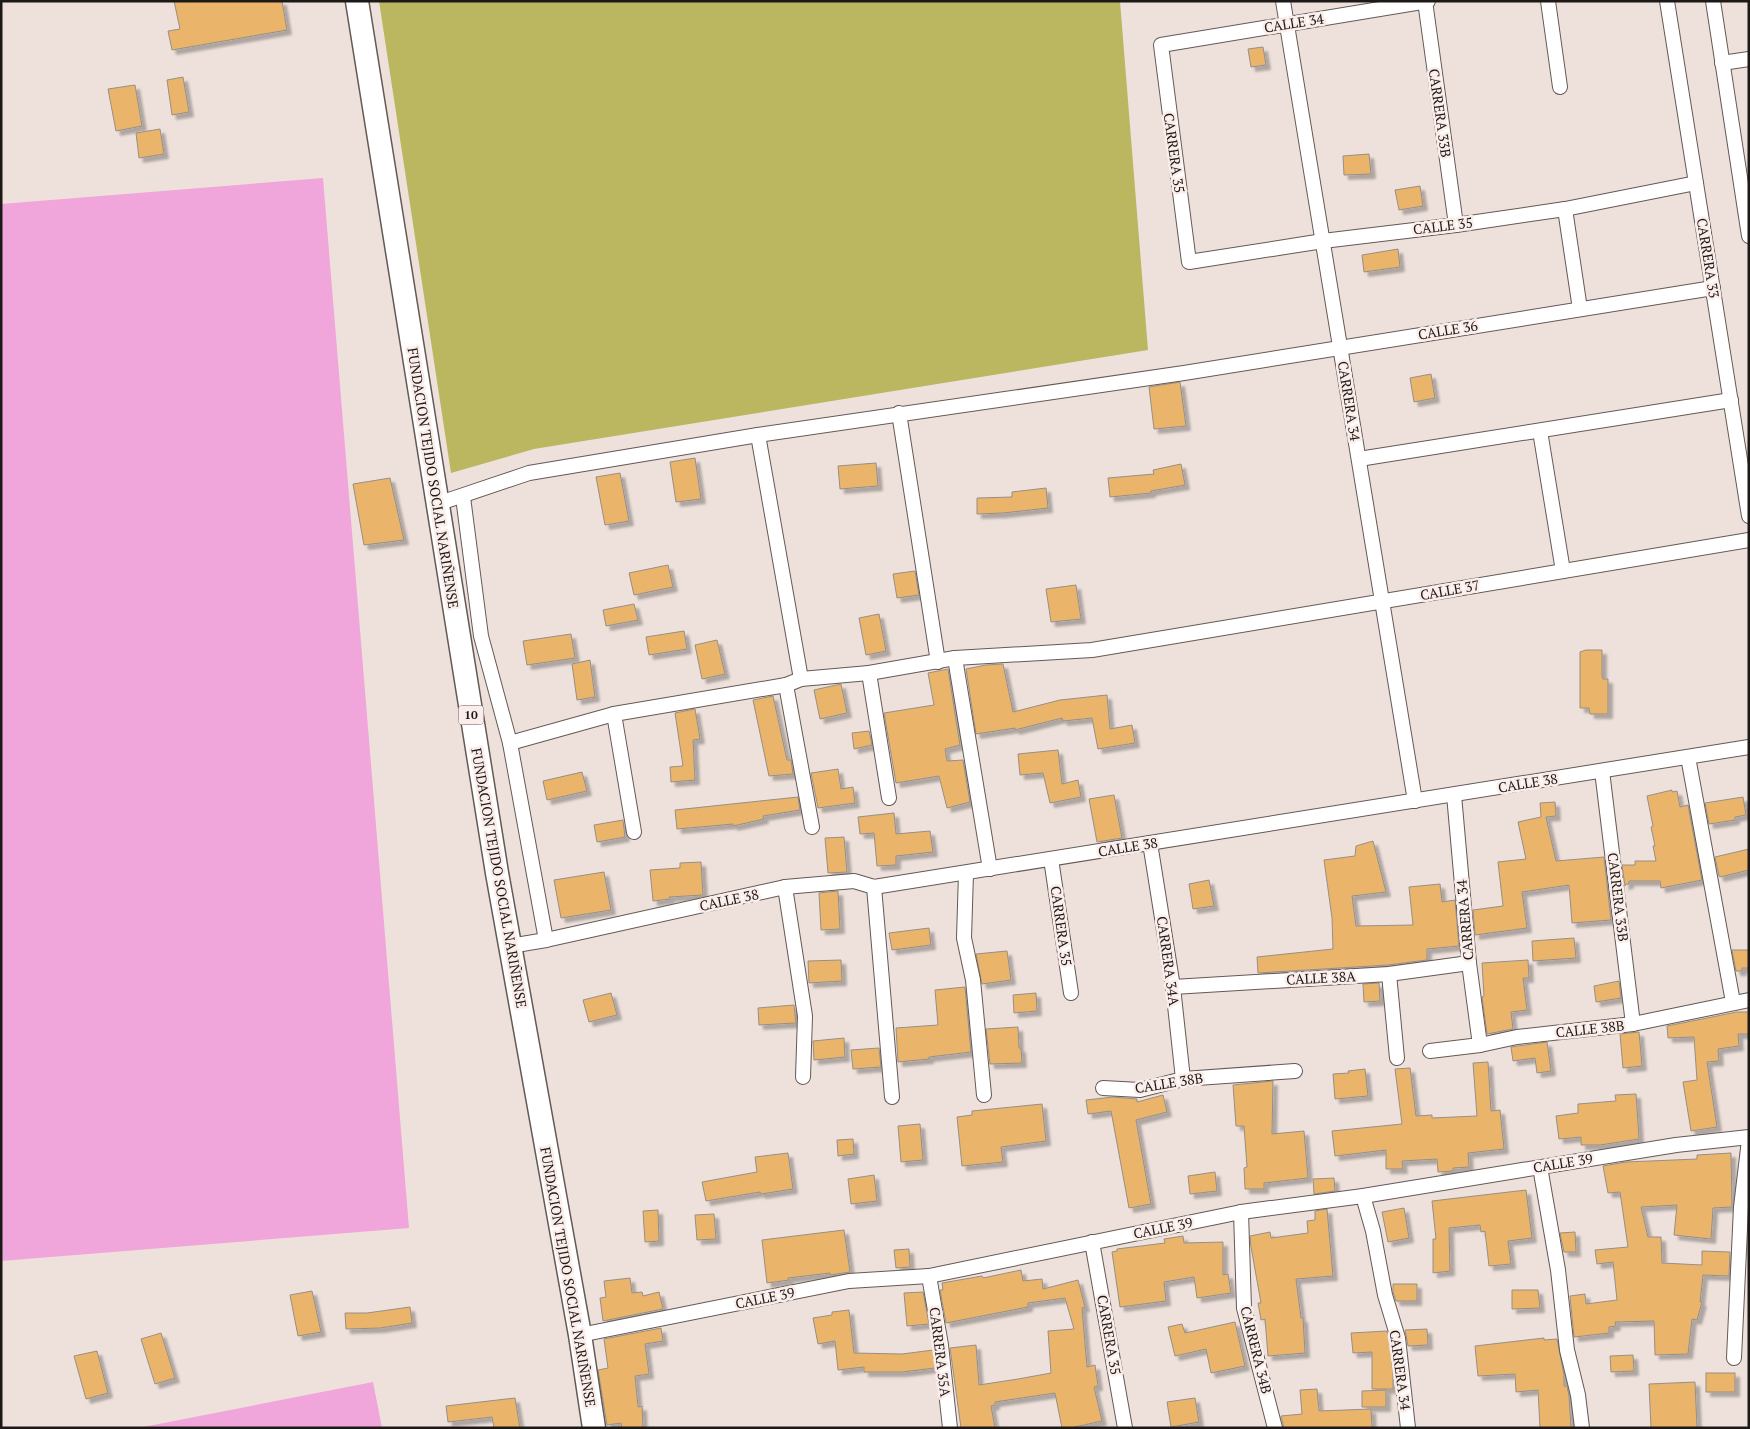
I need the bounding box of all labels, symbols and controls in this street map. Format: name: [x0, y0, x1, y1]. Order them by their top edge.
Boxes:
street label: CALLE 34: [1263, 8, 1326, 37]
street label: CARRERA 33B: [1425, 67, 1456, 159]
street label: CARRERA 35: [1159, 112, 1190, 194]
street label: CALLE 35: [1412, 212, 1474, 239]
street label: CARRERA 33: [1693, 217, 1724, 299]
street label: CALLE 36: [1417, 315, 1480, 344]
street label: FUNDACION TEJIDO SOCIAL NARIÑENSE: [403, 346, 464, 610]
street label: CARRERA 34: [1334, 360, 1365, 443]
street label: CALLE 37: [1419, 575, 1481, 604]
road number: 10: [458, 706, 484, 724]
street label: FUNDACION TEJIDO SOCIAL NARIÑENSE: [467, 746, 532, 1009]
street label: CALLE 38: [1497, 768, 1559, 797]
street label: CALLE 38: [1097, 832, 1159, 861]
street label: CARRERA 33B: [1604, 851, 1633, 942]
street label: CARRERA 34: [1451, 878, 1477, 961]
street label: CALLE 38: [698, 884, 760, 915]
street label: CARRERA 35: [1046, 885, 1077, 967]
street label: CARRERA 34A: [1153, 915, 1184, 1007]
street label: CALLE 38A: [1286, 966, 1357, 989]
street label: CALLE 38B: [1555, 1015, 1625, 1042]
street label: CALLE 38B: [1134, 1068, 1204, 1097]
street label: FUNDACION TEJIDO SOCIAL NARIÑENSE: [536, 1145, 601, 1408]
street label: CALLE 39: [1532, 1148, 1594, 1177]
street label: CALLE 39: [1132, 1212, 1194, 1243]
street label: CALLE 39: [734, 1282, 796, 1313]
street label: CARRERA 35: [1093, 1293, 1126, 1376]
street label: CARRERA 34B: [1236, 1304, 1277, 1396]
street label: CARRERA 35A: [926, 1306, 955, 1398]
street label: CARRERA 34: [1385, 1329, 1416, 1412]

